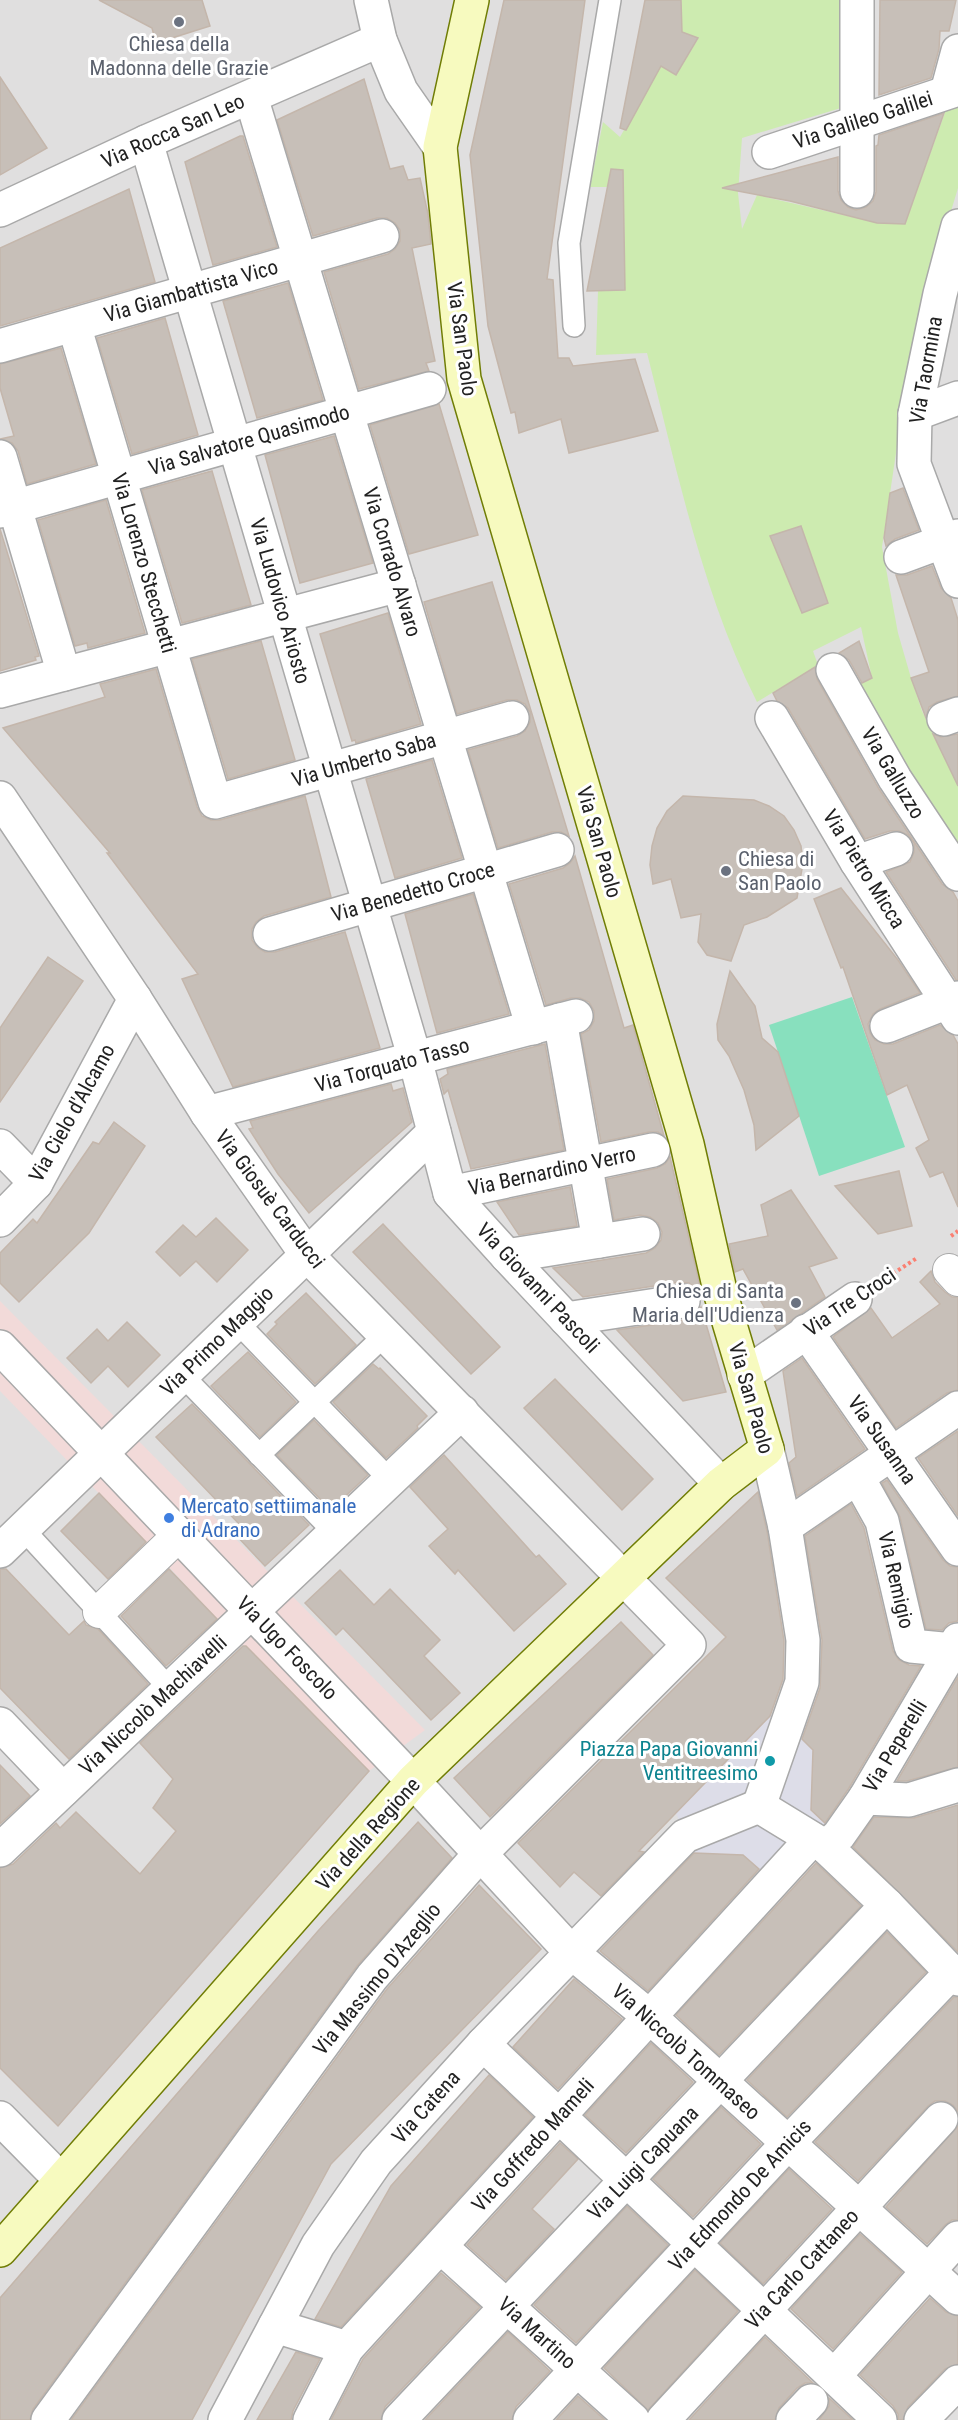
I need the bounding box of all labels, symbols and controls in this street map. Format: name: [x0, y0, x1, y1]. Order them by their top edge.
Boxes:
marker: Chiesa della Madonna delle Grazie: [172, 15, 186, 29]
place label: Chiesa della Madonna delle Grazie: [89, 32, 269, 80]
street label: Via Galileo Galilei: [790, 86, 936, 154]
street label: Via Rocca San Leo: [98, 89, 248, 173]
street label: Via Giambattista Vico: [101, 255, 281, 327]
street label: Via San Paolo: [442, 280, 482, 398]
street label: Via Taormina: [905, 314, 947, 426]
street label: Via Salvatore Quasimodo: [146, 400, 352, 480]
street label: Via Lorenzo Stecchetti: [107, 470, 181, 656]
street label: Via Corrado Alvaro: [358, 485, 426, 639]
street label: Via Ludovico Ariosto: [245, 516, 315, 686]
street label: Via Galluzzo: [856, 723, 930, 823]
street label: Via Umberto Saba: [289, 728, 439, 792]
street label: Via San Paolo: [572, 783, 626, 901]
street label: Via Pietro Micca: [818, 805, 910, 933]
place label: Chiesa di San Paolo: [738, 847, 821, 895]
street label: Via Benedetto Croce: [329, 857, 498, 927]
marker: Chiesa di San Paolo: [719, 864, 733, 878]
street label: Via Torquato Tasso: [312, 1033, 472, 1097]
street label: Via Cielo d'Alcamo: [24, 1040, 120, 1186]
street label: Via Giosuè Carducci: [210, 1125, 330, 1273]
street label: Via Bernardino Verro: [466, 1142, 638, 1200]
street label: Via Giovanni Pascoli: [472, 1218, 604, 1358]
street label: Via Tre Croci: [800, 1263, 900, 1341]
place label: Chiesa di Santa Maria dell'Udienza: [632, 1279, 784, 1327]
street label: Via Primo Maggio: [156, 1281, 278, 1401]
marker: Chiesa di Santa Maria dell'Udienza: [789, 1296, 803, 1310]
street label: Via San Paolo: [724, 1339, 778, 1457]
street label: Via Susanna: [843, 1391, 921, 1489]
place label: Mercato settiimanale di Adrano: [181, 1494, 356, 1542]
marker: Mercato settiimanale di Adrano: [162, 1511, 176, 1525]
street label: Via Remigio: [873, 1529, 919, 1631]
street label: Via Ugo Foscolo: [232, 1591, 342, 1705]
street label: Via Niccolò Machiavelli: [74, 1630, 232, 1780]
street label: Via Peperelli: [858, 1695, 932, 1797]
place label: Piazza Papa Giovanni Ventitreesimo: [580, 1737, 758, 1785]
marker: Piazza Papa Giovanni Ventitreesimo: [763, 1754, 777, 1768]
street label: Via della Regione: [311, 1773, 425, 1895]
street label: Via Massimo D'Azeglio: [308, 1898, 446, 2060]
street label: Via Niccolò Tommaseo: [607, 1979, 765, 2125]
street label: Via Catena: [387, 2066, 465, 2148]
street label: Via Goffredo Mameli: [467, 2074, 599, 2216]
street label: Via Luigi Capuana: [583, 2101, 703, 2225]
street label: Via Edmondo De Amicis: [664, 2114, 816, 2276]
street label: Via Carlo Cattaneo: [740, 2204, 864, 2334]
street label: Via Martino: [493, 2292, 581, 2374]

